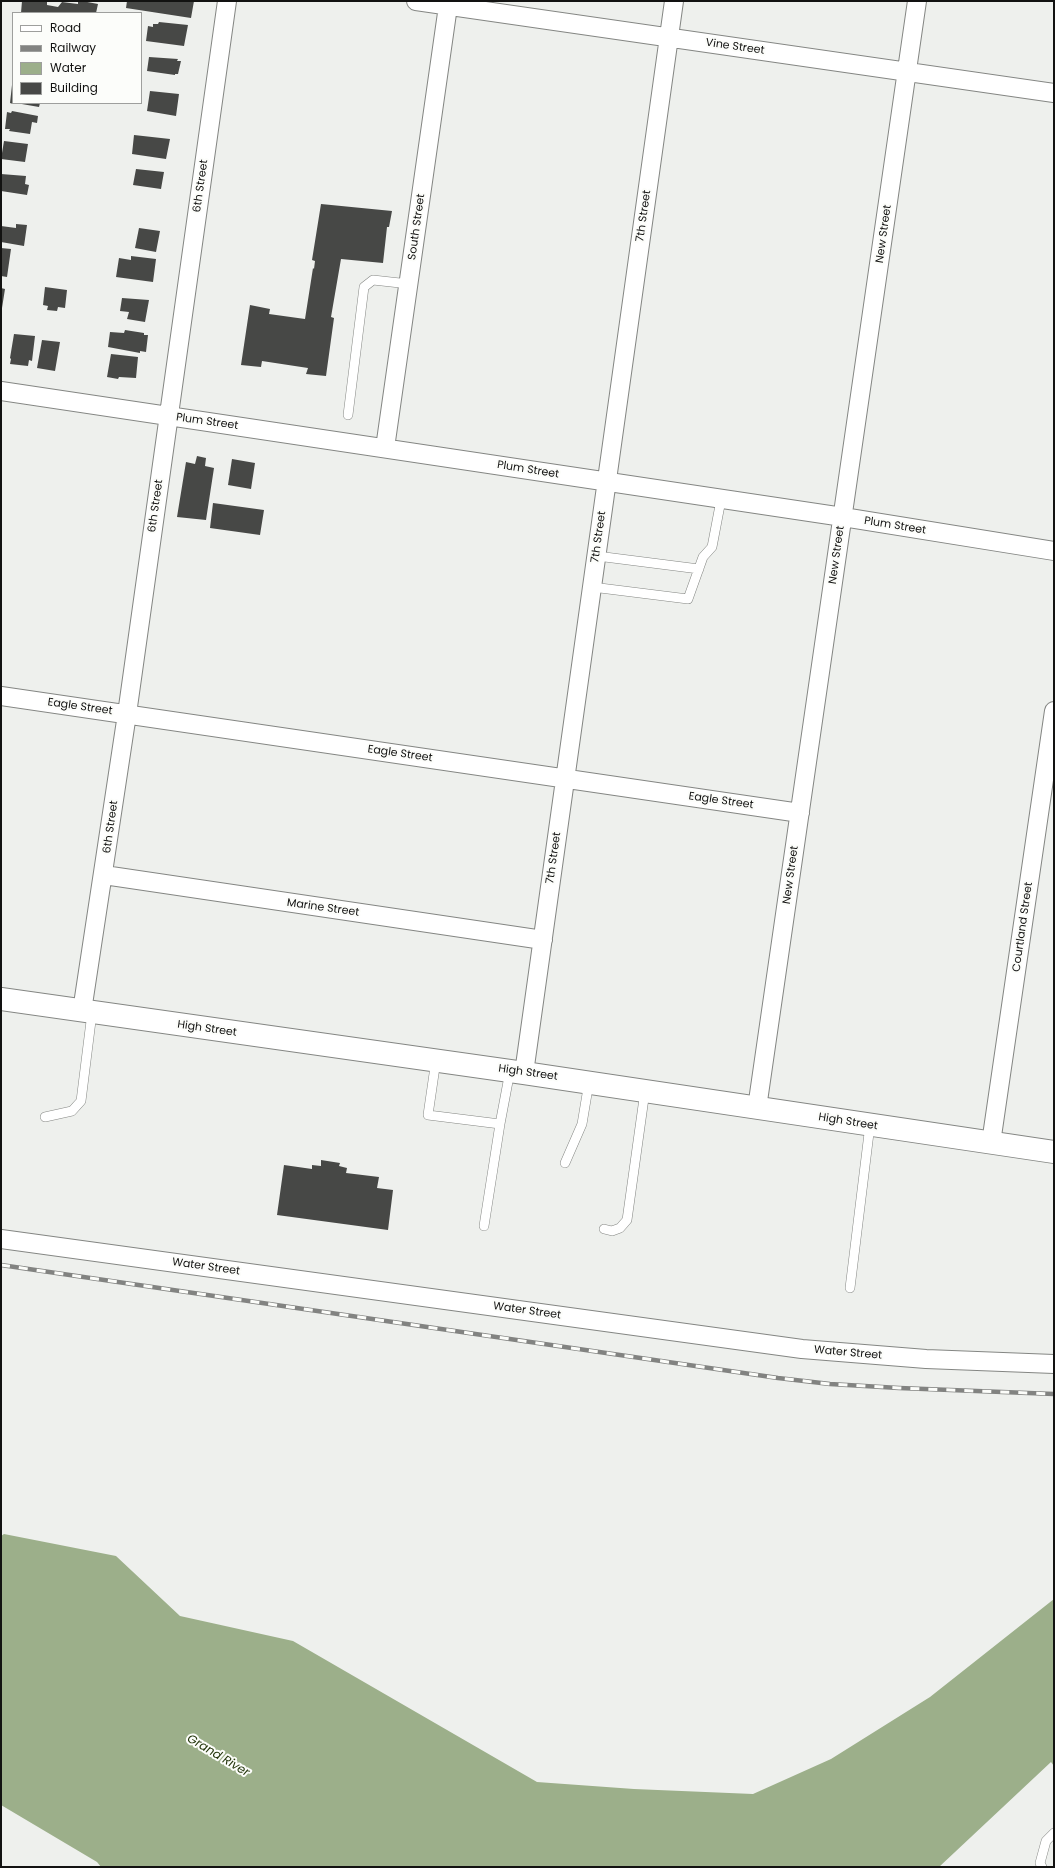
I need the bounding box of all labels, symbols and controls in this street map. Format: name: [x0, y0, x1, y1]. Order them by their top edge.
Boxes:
legend: [12, 12, 142, 104]
text: Road: [50, 19, 81, 36]
street label: Vine Street: [705, 36, 765, 58]
text: Railway: [50, 39, 96, 56]
text: Water: [50, 59, 86, 76]
text: Building: [50, 79, 98, 96]
street label: 6th Street: [191, 159, 211, 213]
street label: 7th Street: [634, 189, 654, 243]
street label: South Street: [406, 193, 428, 261]
street label: New Street: [873, 204, 895, 264]
street label: Plum Street: [175, 411, 239, 433]
street label: Plum Street: [496, 459, 560, 481]
street label: 6th Street: [146, 479, 166, 533]
street label: 7th Street: [589, 510, 609, 564]
street label: Plum Street: [863, 515, 927, 537]
street label: New Street: [826, 525, 848, 585]
street label: Eagle Street: [47, 696, 113, 718]
street label: Eagle Street: [367, 743, 433, 765]
street label: Eagle Street: [688, 790, 754, 812]
street label: 6th Street: [101, 800, 121, 854]
street label: 7th Street: [544, 831, 564, 885]
street label: New Street: [780, 845, 802, 905]
street label: Courtland Street: [1010, 881, 1036, 973]
street label: Marine Street: [286, 896, 360, 920]
street label: High Street: [176, 1018, 238, 1040]
street label: High Street: [497, 1062, 559, 1084]
street label: High Street: [817, 1111, 879, 1133]
street label: Water Street: [171, 1256, 241, 1278]
street label: Water Street: [492, 1300, 562, 1322]
street label: Water Street: [813, 1343, 883, 1363]
water label: Grand River: [184, 1732, 252, 1780]

